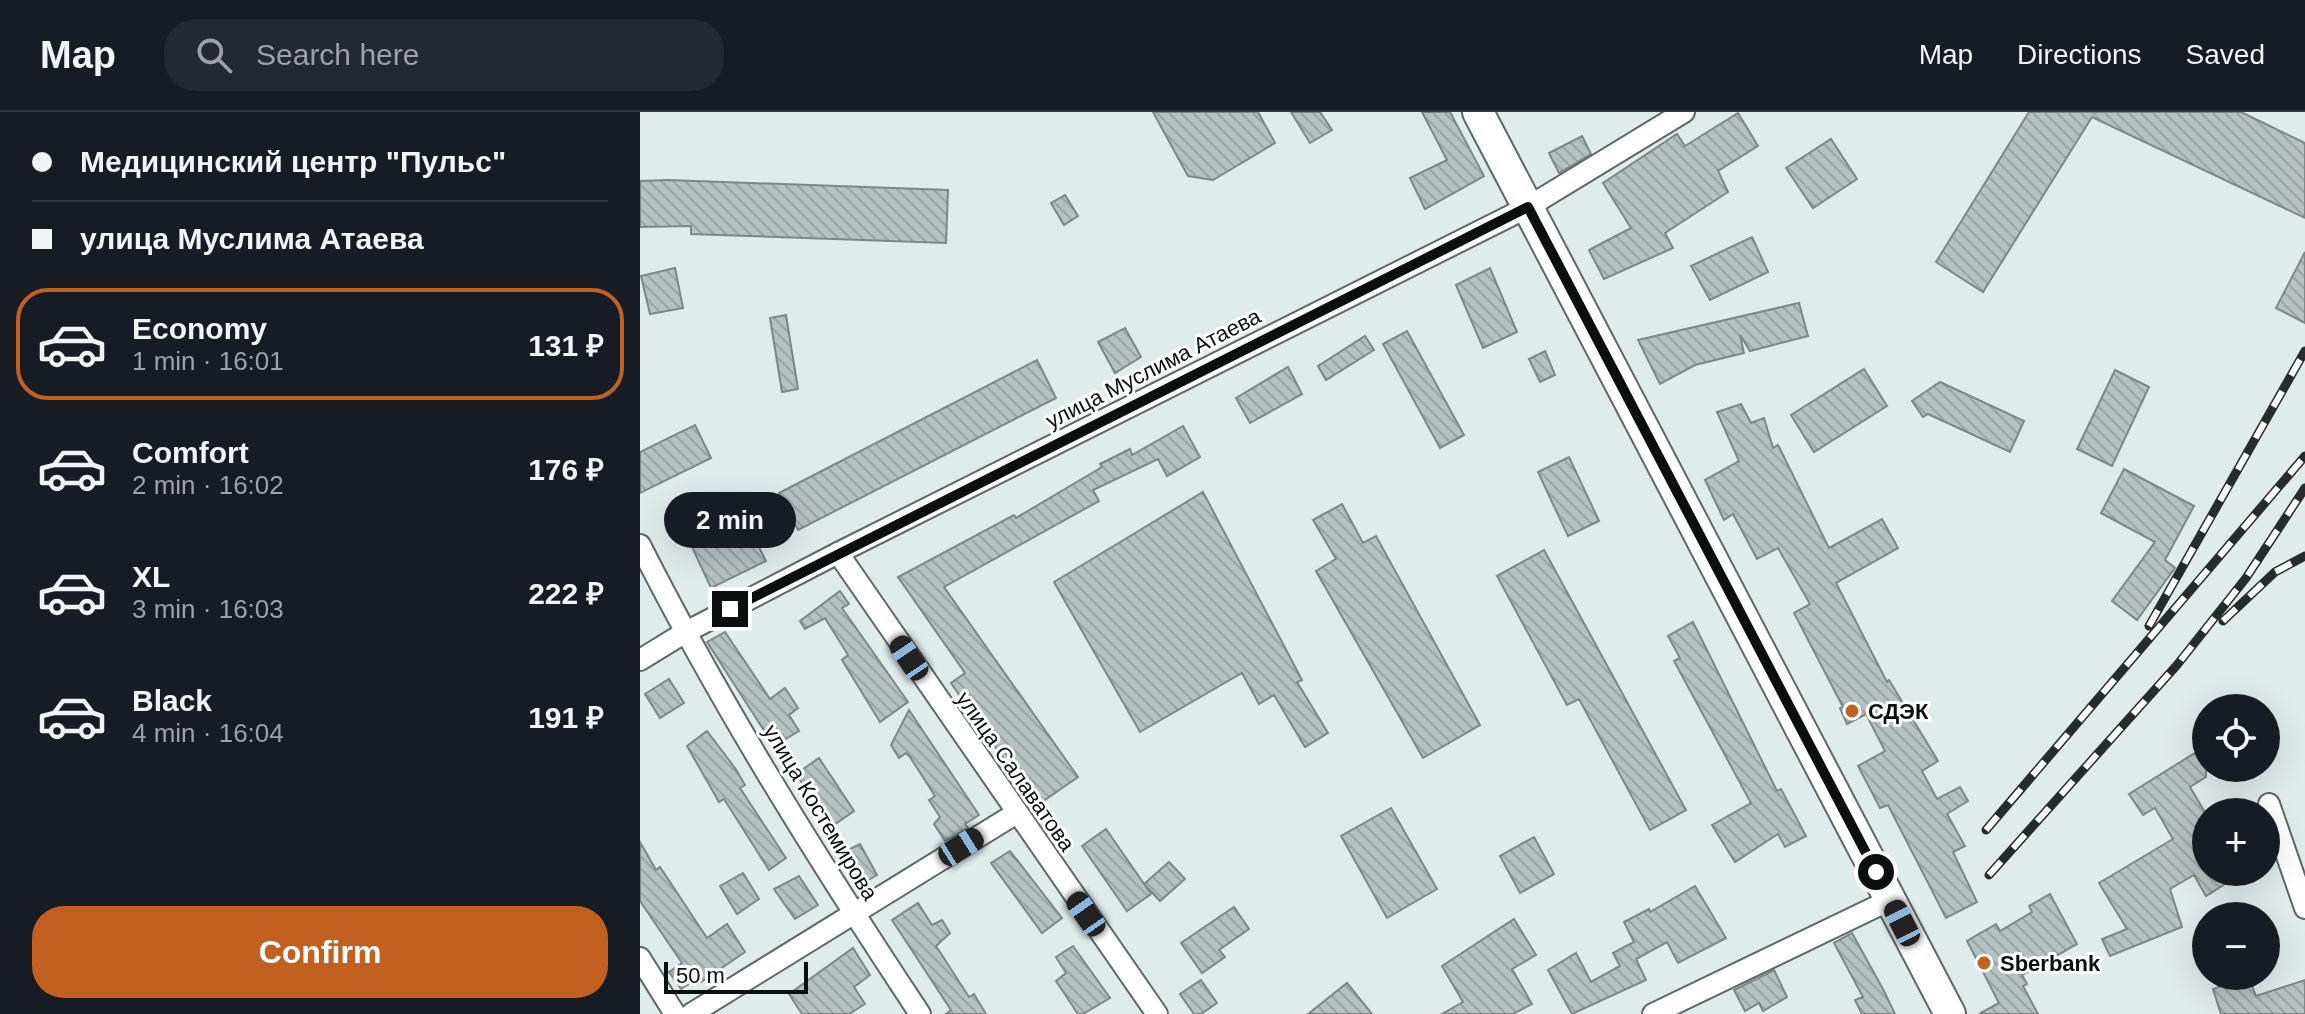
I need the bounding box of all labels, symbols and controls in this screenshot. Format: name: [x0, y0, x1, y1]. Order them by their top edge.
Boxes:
search box: [164, 19, 724, 91]
icon: search: [192, 33, 236, 77]
text: Map: [40, 34, 116, 76]
text: Search here: [256, 38, 419, 71]
text: Map: [1919, 39, 1973, 70]
text: Directions: [2017, 39, 2142, 70]
text: Saved: [2186, 39, 2265, 70]
text: Медицинский центр "Пульс": [80, 145, 506, 178]
text: улица Муслима Атаева: [80, 222, 424, 255]
street label: улица Муслима Атаева: [1042, 303, 1265, 434]
icon: car: [36, 308, 108, 380]
text: Economy: [132, 312, 267, 345]
text: 131 ₽: [528, 329, 604, 362]
text: 1 min · 16:01: [132, 346, 284, 376]
icon: car: [36, 432, 108, 504]
text: Comfort: [132, 436, 249, 469]
text: 176 ₽: [528, 453, 604, 486]
text: 2 min · 16:02: [132, 470, 284, 500]
callout: 2 min: [664, 493, 796, 549]
text: 2 min: [696, 505, 764, 535]
icon: car: [36, 556, 108, 628]
text: XL: [132, 560, 170, 593]
text: 222 ₽: [528, 577, 604, 610]
route end: [712, 591, 748, 627]
text: 3 min · 16:03: [132, 594, 284, 624]
car: [886, 631, 932, 685]
icon: car: [36, 680, 108, 752]
text: Black: [132, 684, 212, 717]
street label: улица Салаватова: [951, 687, 1080, 856]
map controls: [2192, 694, 2280, 990]
button: locate: [2192, 694, 2280, 782]
place label: СДЭК: [1868, 699, 1929, 724]
text: 191 ₽: [528, 701, 604, 734]
marker: СДЭК: [1843, 702, 1861, 720]
text: 4 min · 16:04: [132, 718, 284, 748]
street label: улица Костемирова: [758, 720, 883, 905]
button: +: [2192, 798, 2280, 886]
car: [934, 824, 988, 870]
route start: [1858, 854, 1894, 890]
car: [1062, 887, 1110, 941]
car: [1880, 896, 1924, 950]
button: −: [2192, 902, 2280, 990]
button: Confirm: [32, 906, 608, 998]
place label: Sberbank: [2000, 951, 2101, 976]
marker: Sberbank: [1975, 954, 1993, 972]
scale bar: [664, 958, 808, 994]
text: 50 m: [676, 963, 725, 988]

